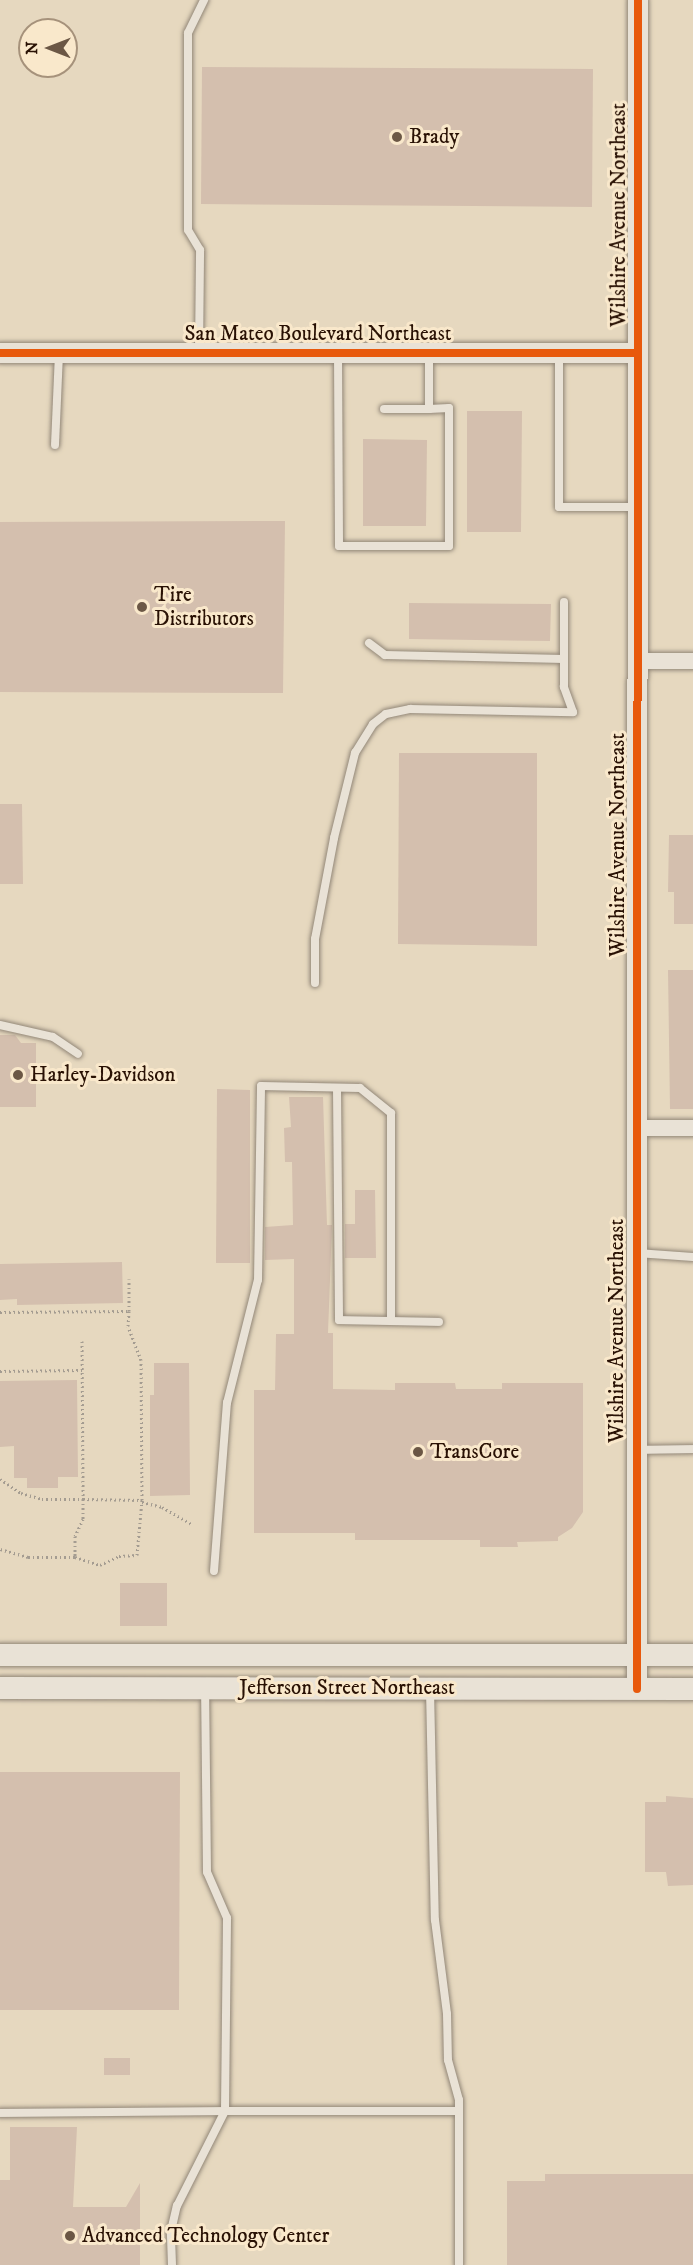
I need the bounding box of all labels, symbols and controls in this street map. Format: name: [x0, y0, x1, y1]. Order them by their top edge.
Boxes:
north arrow: [18, 18, 78, 78]
text: N: [22, 41, 42, 55]
street label: Wilshire Avenue Northeast: [606, 103, 632, 327]
place label: Brady: [409, 124, 459, 150]
marker: Brady: [390, 130, 404, 144]
street label: San Mateo Boulevard Northeast: [185, 321, 451, 347]
place label: Tire Distributors: [154, 582, 254, 632]
marker: Tire Distributors: [135, 600, 149, 614]
street label: Wilshire Avenue Northeast: [605, 733, 631, 957]
place label: Harley-Davidson: [30, 1062, 176, 1088]
marker: Harley-Davidson: [11, 1068, 25, 1082]
street label: Wilshire Avenue Northeast: [604, 1219, 630, 1443]
place label: TransCore: [430, 1439, 519, 1465]
marker: TransCore: [411, 1445, 425, 1459]
street label: Jefferson Street Northeast: [239, 1675, 455, 1701]
place label: Advanced Technology Center: [82, 2223, 329, 2249]
marker: Advanced Technology Center: [63, 2229, 77, 2243]

